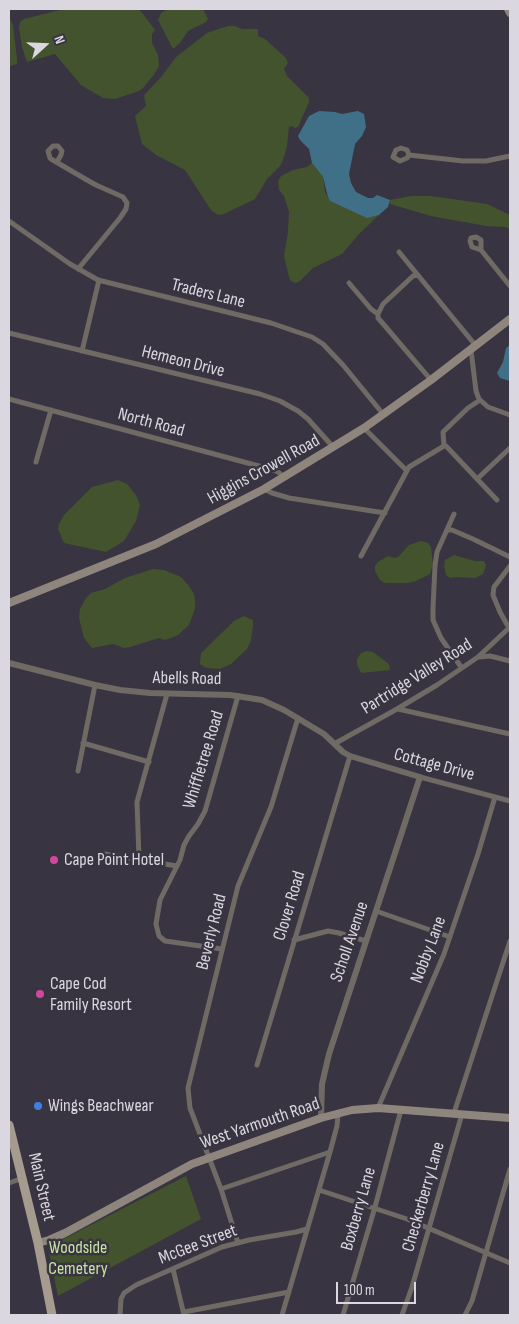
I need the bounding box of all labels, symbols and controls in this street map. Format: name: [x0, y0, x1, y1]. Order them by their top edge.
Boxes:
north arrow: [20, 20, 70, 70]
text: N: [50, 33, 69, 46]
street label: Traders Lane: [169, 274, 247, 314]
street label: Hemeon Drive: [139, 341, 227, 383]
street label: North Road: [115, 404, 187, 442]
street label: Higgins Crowell Road: [204, 430, 324, 510]
street label: Partridge Valley Road: [358, 634, 476, 720]
street label: Abells Road: [152, 668, 222, 690]
street label: Whiffletree Road: [179, 708, 229, 812]
street label: Cottage Drive: [391, 744, 477, 786]
place label: Cape Point Hotel: [64, 849, 164, 871]
marker: Cape Point Hotel: [48, 854, 60, 866]
street label: Clover Road: [269, 869, 311, 943]
street label: Beverly Road: [192, 892, 232, 972]
street label: Scholl Avenue: [326, 899, 374, 985]
street label: Nobby Lane: [406, 914, 452, 986]
place label: Cape Cod Family Resort: [50, 973, 132, 1016]
marker: Cape Cod Family Resort: [34, 988, 46, 1000]
street label: West Yarmouth Road: [197, 1093, 323, 1155]
place label: Wings Beachwear: [48, 1095, 154, 1117]
marker: Wings Beachwear: [32, 1100, 44, 1112]
street label: Checkerberry Lane: [398, 1140, 450, 1254]
street label: Main Street: [23, 1151, 59, 1223]
street label: Boxberry Lane: [337, 1165, 381, 1253]
street label: McGee Street: [156, 1220, 240, 1270]
park label: Woodside Cemetery: [48, 1237, 108, 1280]
scale bar: [339, 1272, 419, 1304]
text: 100 m: [344, 1281, 375, 1300]

